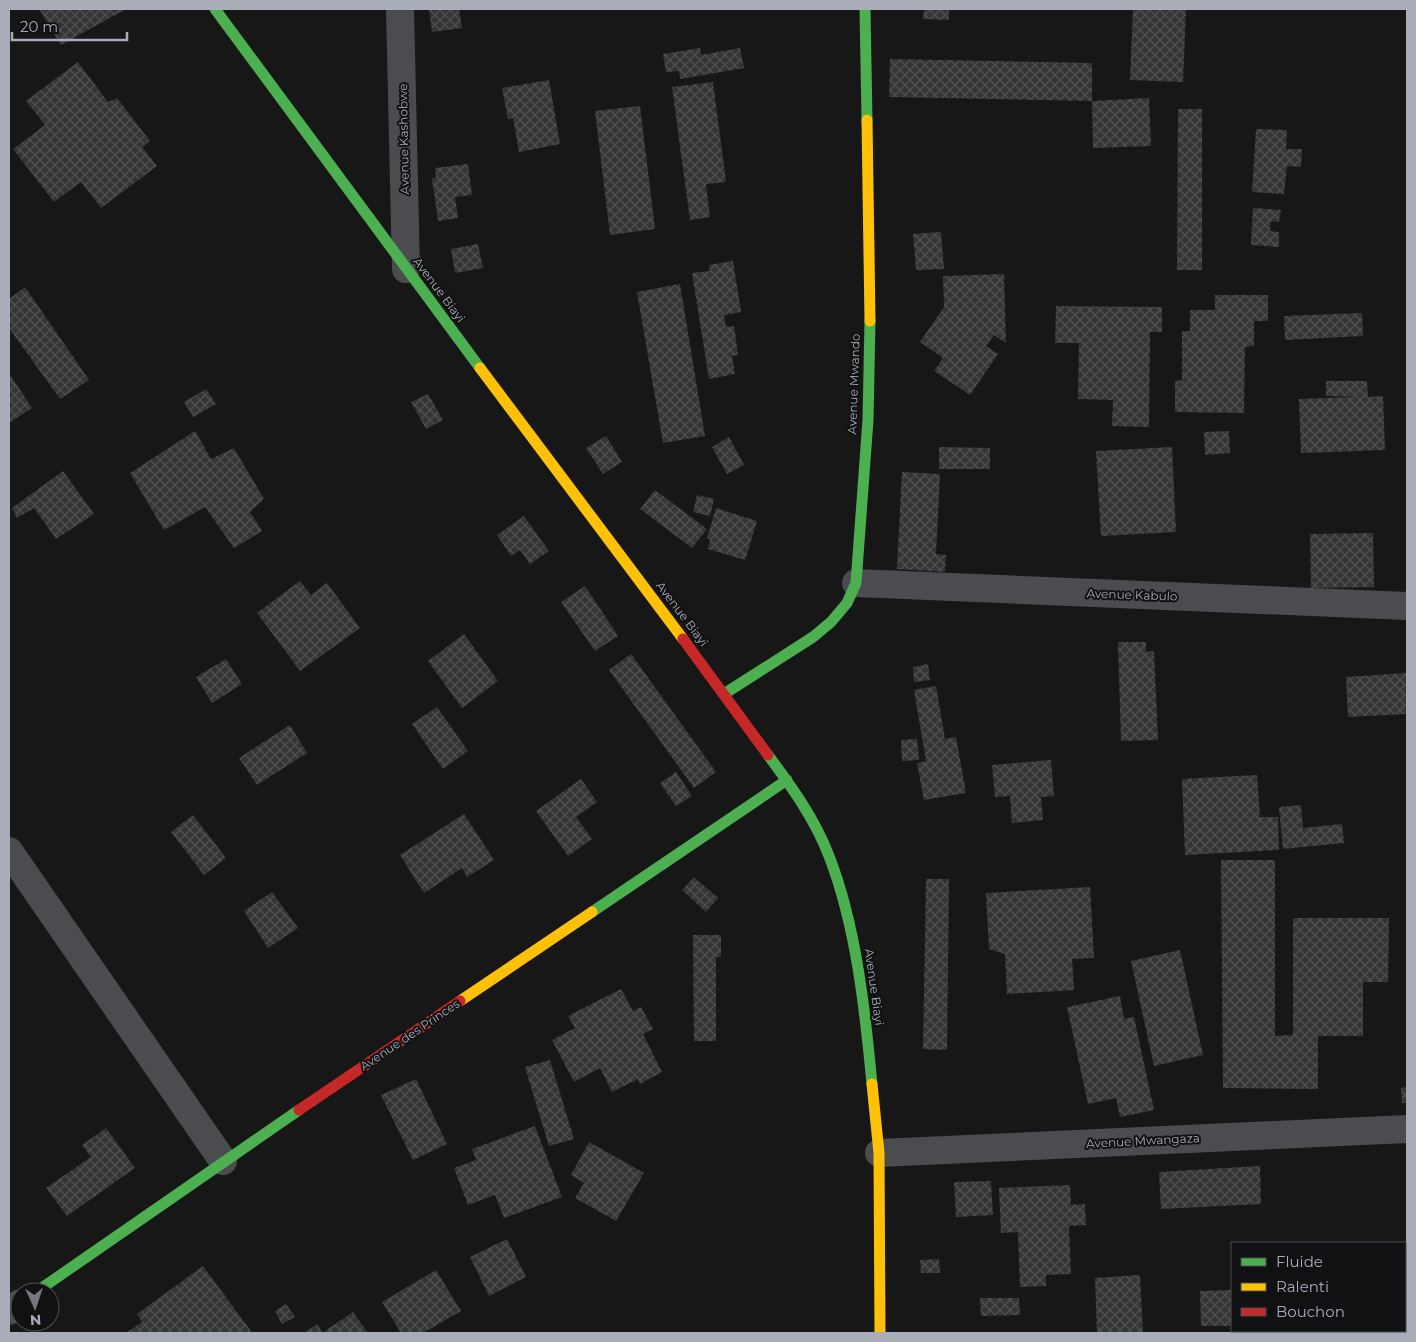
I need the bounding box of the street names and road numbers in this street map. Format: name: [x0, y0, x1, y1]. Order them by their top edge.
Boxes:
street label: Avenue Kashobwe: [395, 83, 412, 195]
street label: Avenue Biayi: [410, 254, 469, 325]
street label: Avenue Mwando: [844, 333, 863, 435]
street label: Avenue Biayi: [653, 578, 712, 649]
street label: Avenue Kabulo: [1086, 585, 1178, 604]
street label: Avenue Biayi: [862, 948, 887, 1026]
street label: Avenue des Princes: [357, 996, 463, 1074]
street label: Avenue Mwangaza: [1086, 1130, 1200, 1151]

